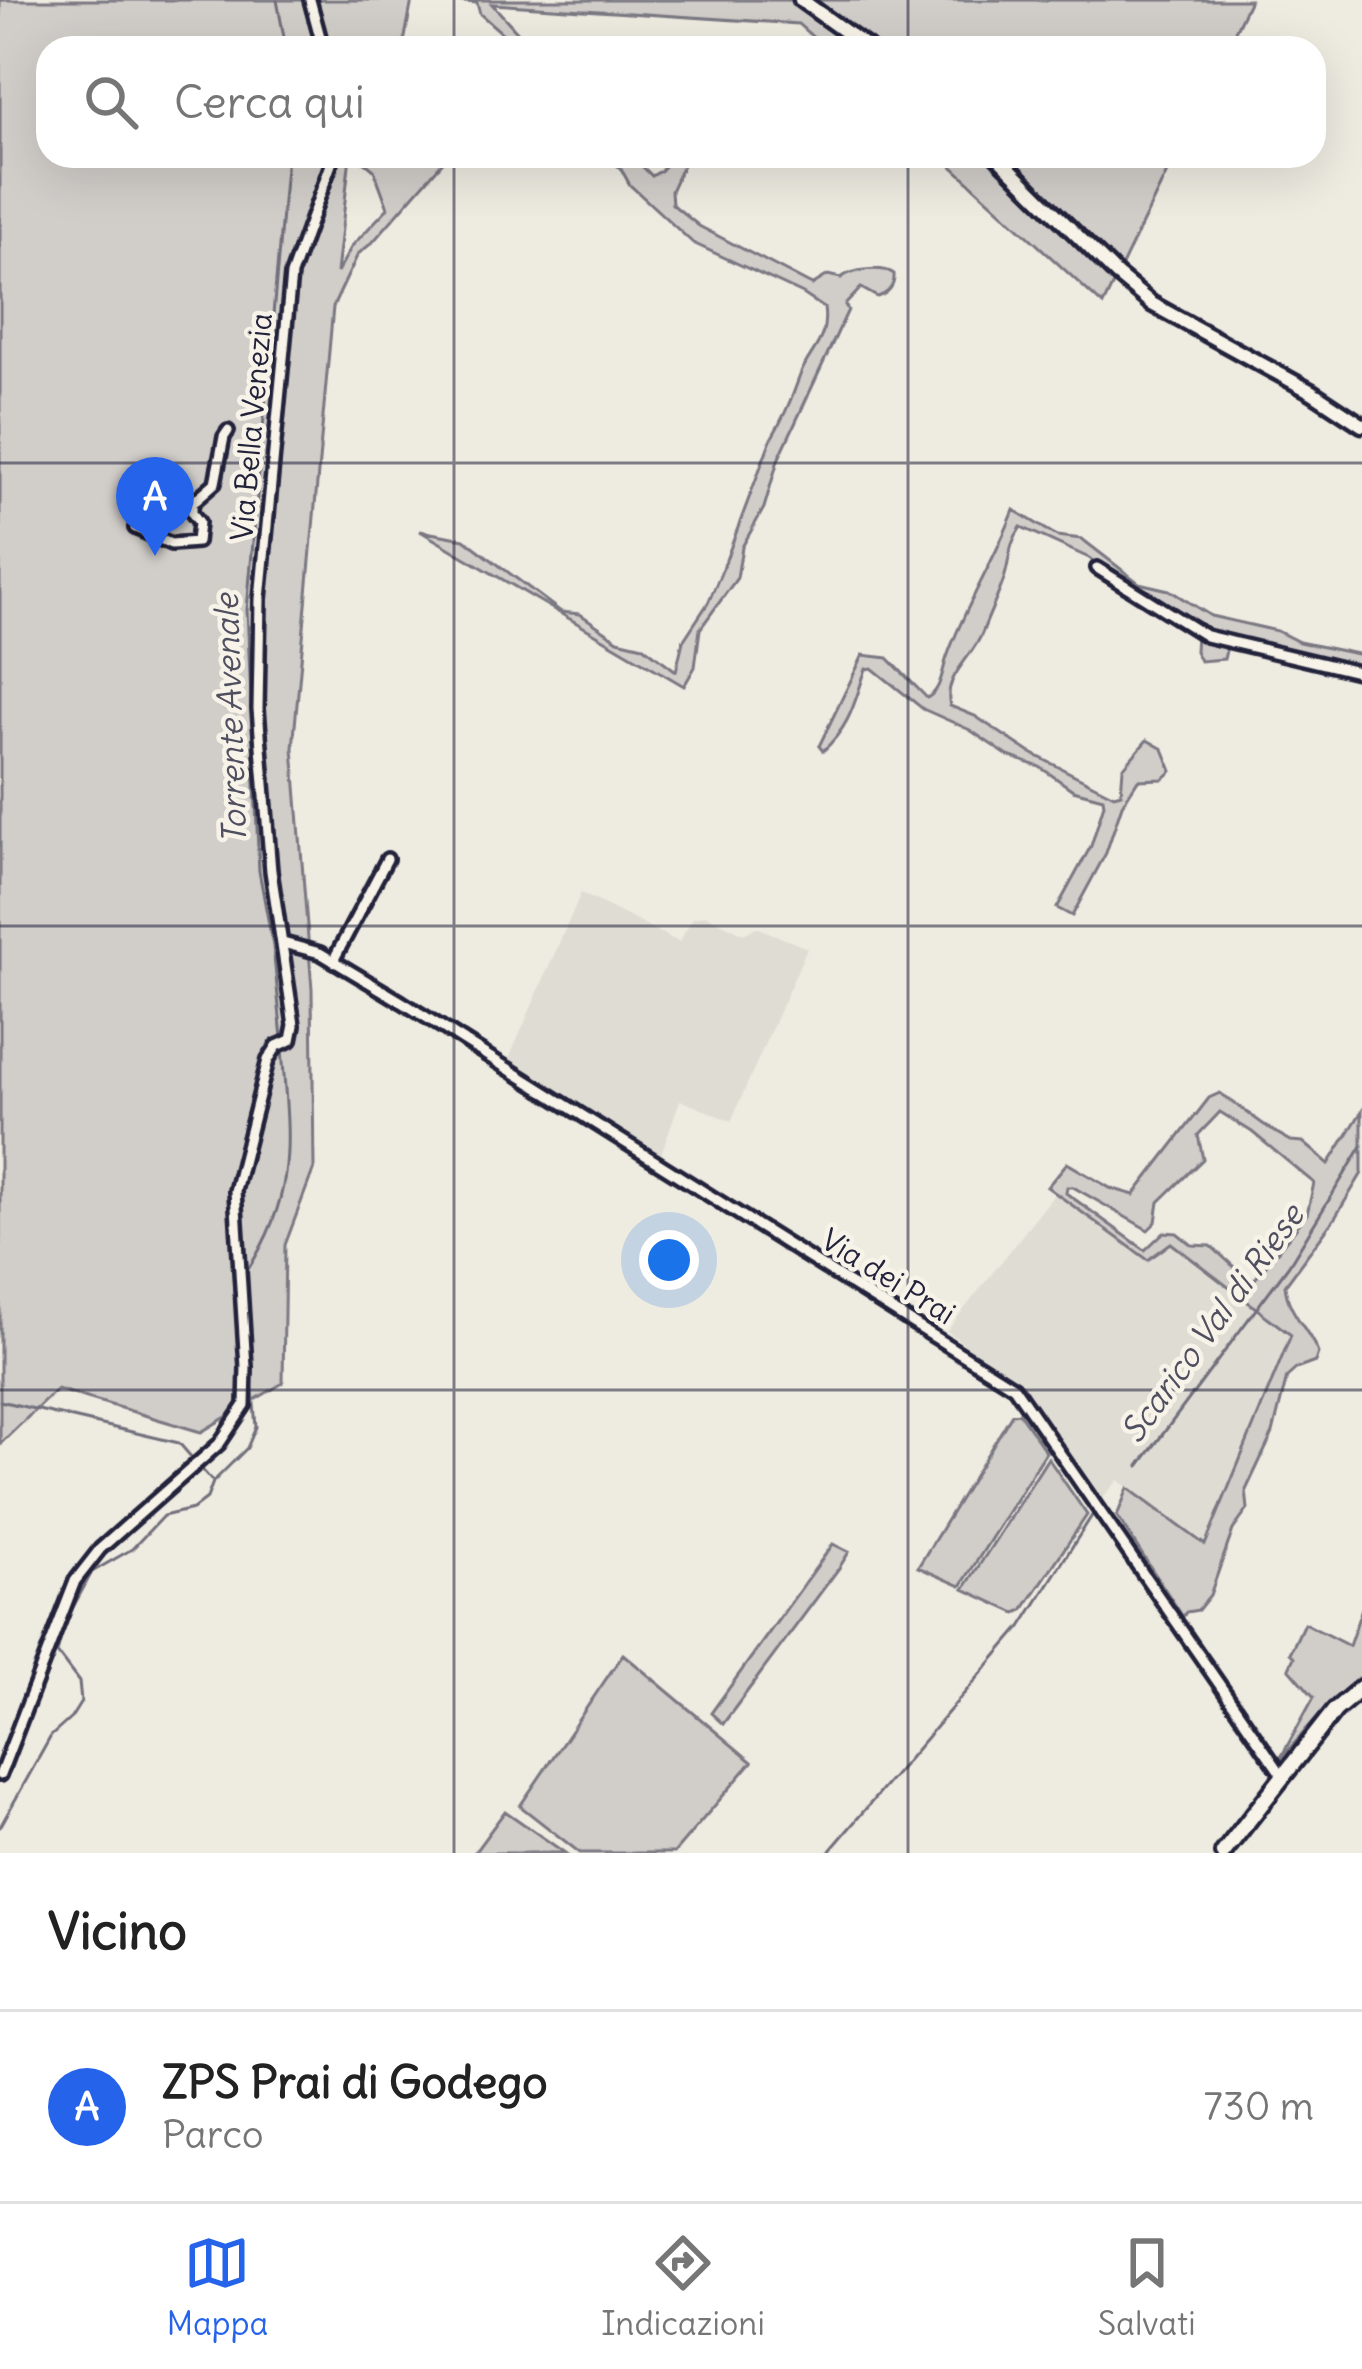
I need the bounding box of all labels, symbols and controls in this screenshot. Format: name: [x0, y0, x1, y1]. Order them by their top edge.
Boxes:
search box: [36, 36, 1326, 168]
icon: search: [78, 69, 144, 135]
text: Cerca qui: [174, 74, 365, 130]
street label: Via Bella Venezia: [222, 311, 280, 543]
pin: A: [116, 457, 194, 556]
water label: Torrente Avenale: [205, 591, 255, 845]
water label: Scarico Val di Riese: [1111, 1194, 1314, 1450]
street label: Via dei Prai: [814, 1220, 963, 1332]
your location: [639, 1230, 699, 1290]
text: Vicino: [48, 1899, 187, 1963]
text: ZPS Prai di Godego: [162, 2054, 548, 2110]
text: A: [74, 2082, 100, 2131]
text: 730 m: [1204, 2082, 1314, 2131]
text: Parco: [162, 2110, 264, 2159]
tab: Mappa: [166, 2230, 268, 2344]
tab: Indicazioni: [601, 2230, 765, 2344]
tab: Salvati: [1098, 2230, 1196, 2344]

